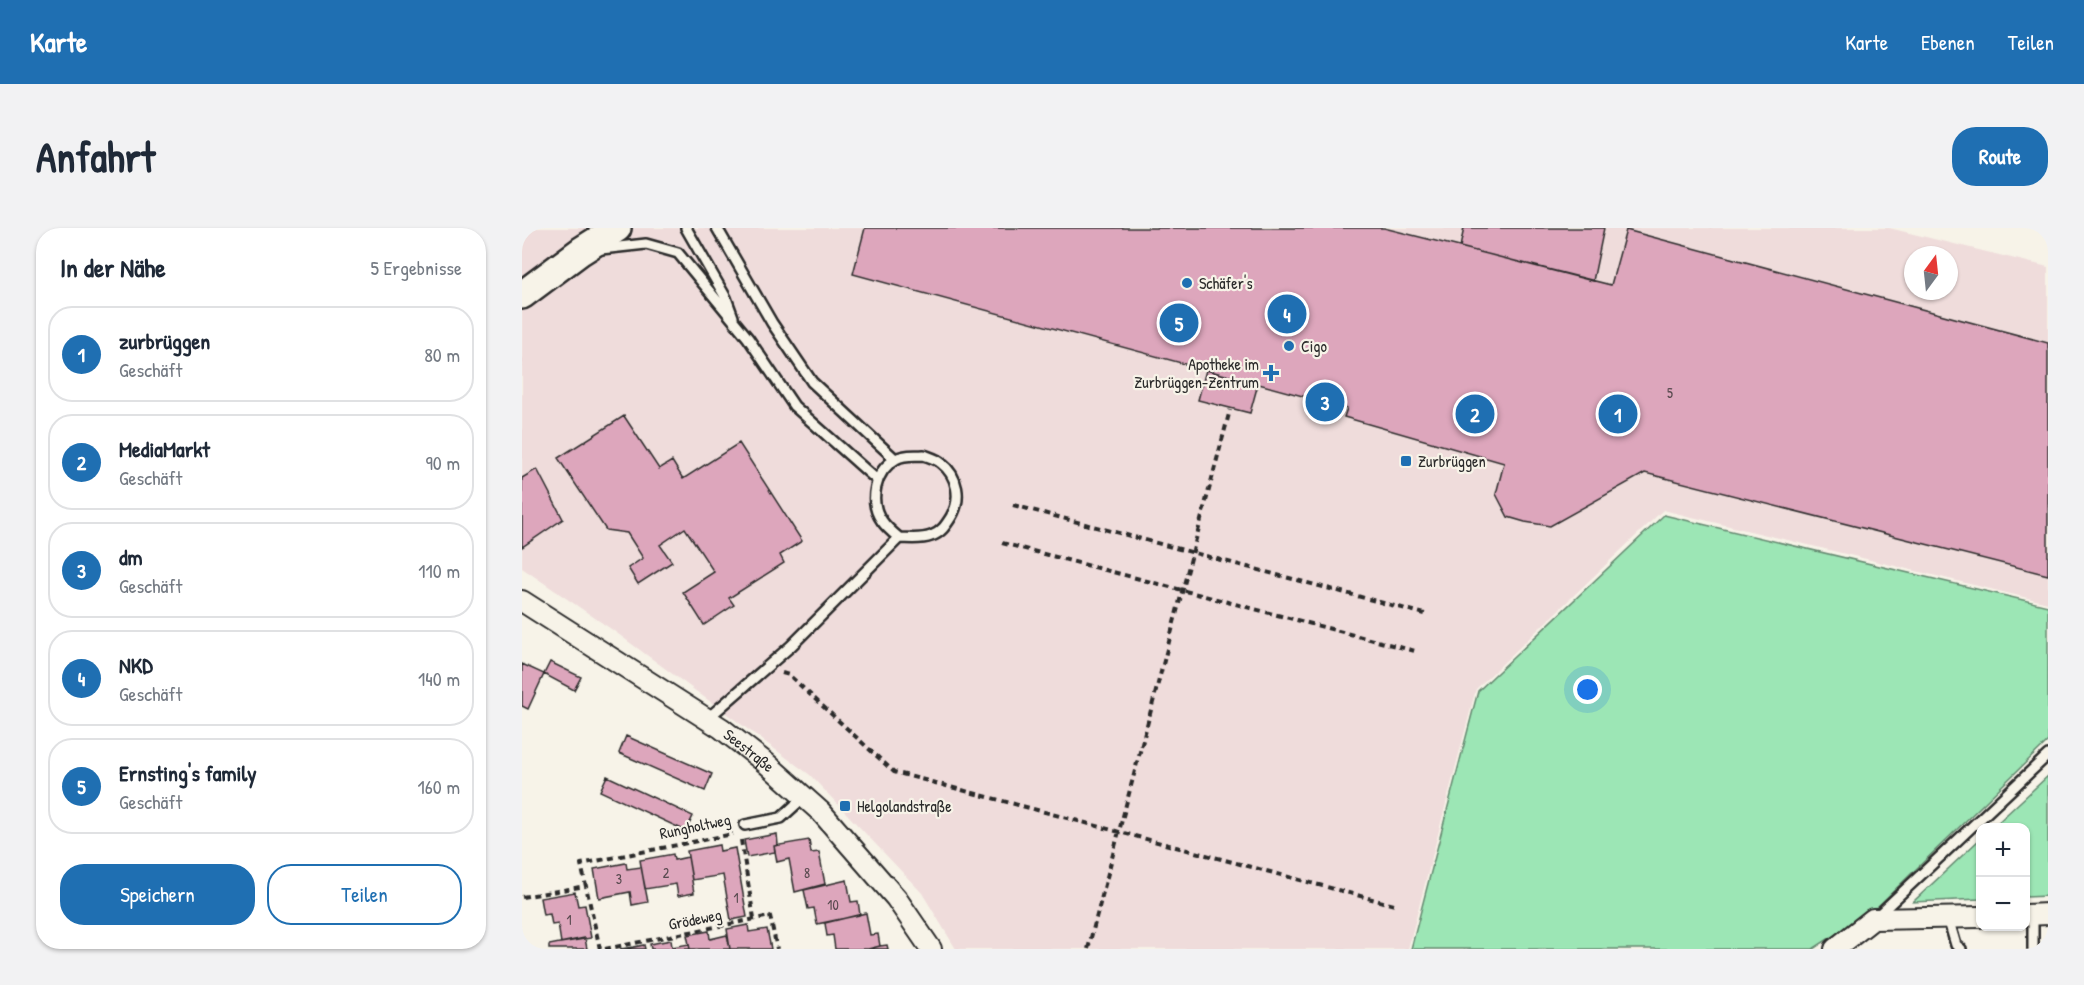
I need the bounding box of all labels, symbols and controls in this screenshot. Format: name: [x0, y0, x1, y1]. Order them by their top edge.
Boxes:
text: Karte: [30, 23, 87, 61]
text: Karte: [1845, 28, 1888, 57]
text: Ebenen: [1921, 28, 1975, 57]
text: Teilen: [2008, 28, 2054, 57]
button: Route: [1952, 127, 2048, 186]
text: Anfahrt: [36, 128, 155, 185]
north arrow: [1904, 246, 1958, 300]
text: In der Nähe: [60, 250, 166, 285]
text: 5 Ergebnisse: [370, 254, 462, 281]
place label: Schäfer's: [1199, 272, 1253, 294]
marker: Schäfer's: [1180, 276, 1194, 290]
pin: 4: [1268, 292, 1306, 337]
pin: 5: [1160, 300, 1198, 346]
text: zurbrüggen: [119, 326, 210, 356]
place label: Cigo: [1301, 335, 1327, 357]
marker: Cigo: [1282, 339, 1296, 353]
text: 1: [78, 341, 85, 368]
text: 80 m: [424, 341, 460, 368]
place label: Apotheke im Zurbrüggen-Zentrum: [1134, 353, 1259, 393]
text: Geschäft: [119, 356, 182, 383]
marker: Apotheke im Zurbrüggen-Zentrum: [1264, 366, 1278, 380]
pin: 3: [1306, 380, 1344, 424]
house number: 5: [1667, 383, 1673, 402]
pin: 2: [1456, 392, 1494, 436]
pin: 1: [1598, 392, 1638, 436]
text: MediaMarkt: [119, 434, 210, 464]
text: 2: [77, 449, 86, 476]
text: 90 m: [426, 449, 460, 476]
place label: Zurbrüggen: [1418, 450, 1486, 472]
marker: Zurbrüggen: [1399, 454, 1413, 468]
text: Geschäft: [119, 464, 182, 491]
text: dm: [119, 542, 143, 572]
text: 3: [77, 557, 86, 584]
text: 110 m: [418, 557, 460, 584]
text: Geschäft: [119, 572, 182, 599]
text: NKD: [119, 650, 153, 680]
text: 4: [78, 665, 85, 692]
text: 140 m: [418, 665, 460, 692]
your location: [1573, 675, 1602, 704]
text: Geschäft: [119, 680, 182, 707]
street label: Seestraße: [719, 723, 780, 777]
text: Ernsting's family: [119, 758, 257, 788]
text: 5: [77, 773, 86, 800]
text: 160 m: [418, 773, 460, 800]
text: Geschäft: [119, 788, 182, 815]
place label: Helgolandstraße: [857, 795, 952, 817]
marker: Helgolandstraße: [838, 799, 852, 813]
street label: Rungholtweg: [658, 808, 732, 844]
map controls: [1976, 823, 2030, 931]
button: +: [1976, 823, 2030, 877]
house number: 2: [663, 863, 670, 882]
house number: 8: [804, 863, 810, 882]
button: Speichern: [60, 864, 255, 925]
button: Teilen: [267, 864, 462, 925]
house number: 3: [616, 869, 622, 888]
button: −: [1976, 877, 2030, 931]
house number: 1: [733, 888, 739, 907]
house number: 10: [827, 895, 839, 914]
street label: Grödeweg: [666, 903, 724, 935]
house number: 1: [566, 910, 572, 929]

